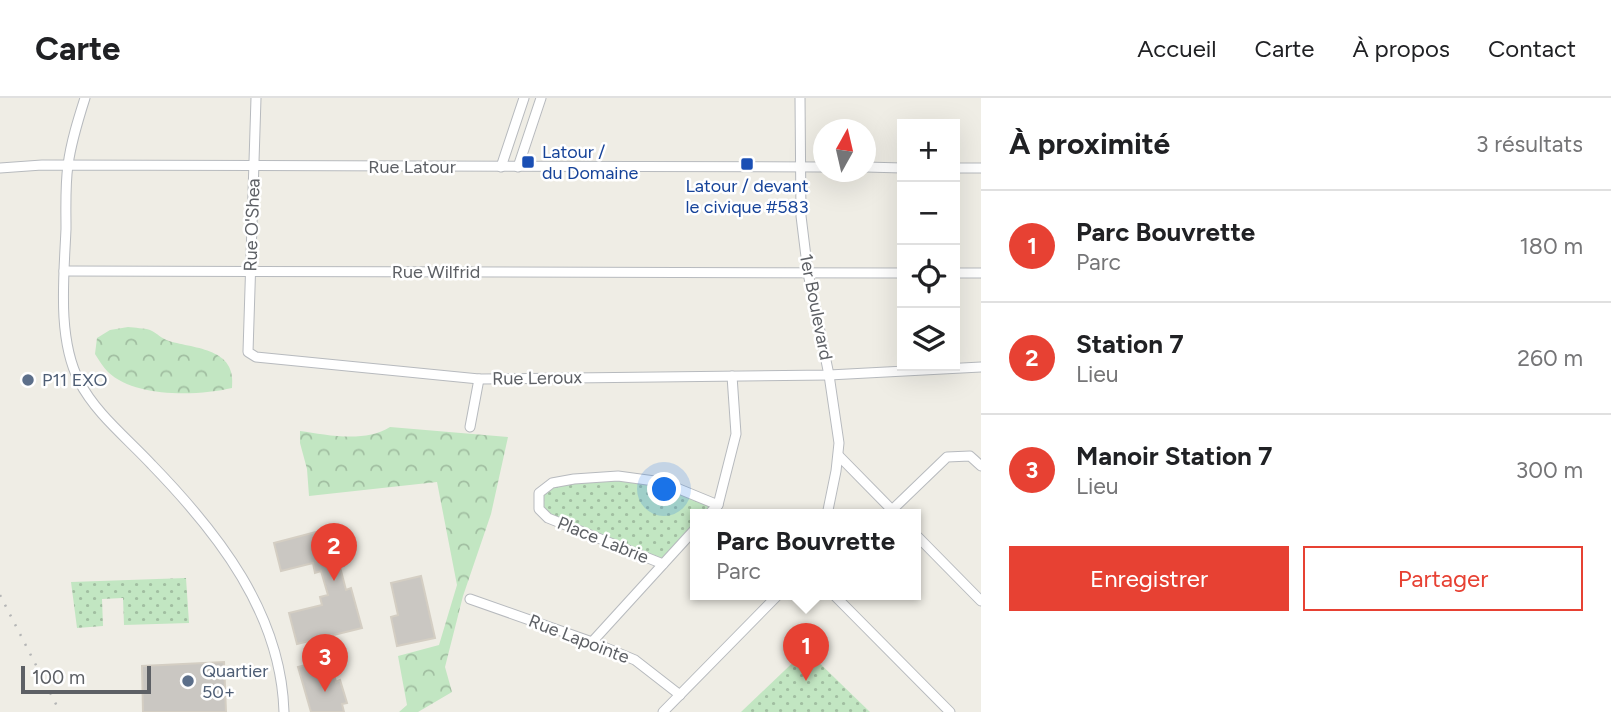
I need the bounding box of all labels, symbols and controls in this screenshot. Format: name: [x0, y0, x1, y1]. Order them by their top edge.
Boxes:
text: Carte: [35, 29, 120, 68]
text: Accueil: [1137, 34, 1217, 63]
text: Carte: [1255, 34, 1314, 63]
text: À propos: [1352, 34, 1450, 63]
text: Contact: [1488, 34, 1576, 63]
north arrow: [813, 119, 876, 182]
map controls: [897, 119, 960, 371]
button: +: [897, 119, 960, 182]
text: À proximité: [1009, 125, 1170, 162]
text: 3 résultats: [1476, 130, 1583, 158]
place label: Latour / du Domaine: [542, 141, 639, 184]
marker: Latour / du Domaine: [520, 154, 536, 170]
street label: Rue Latour: [368, 156, 456, 178]
marker: Latour / devant le civique #583: [739, 156, 755, 172]
place label: Latour / devant le civique #583: [685, 175, 809, 218]
street label: Rue O'Shea: [239, 178, 265, 272]
button: −: [897, 182, 960, 245]
text: Parc Bouvrette: [1076, 216, 1255, 248]
text: 1: [1027, 232, 1037, 260]
text: 180 m: [1519, 232, 1583, 260]
button: locate: [897, 245, 960, 308]
text: Parc: [1076, 248, 1121, 276]
street label: 1er Boulevard: [795, 252, 837, 362]
street label: Rue Wilfrid: [392, 261, 480, 283]
button: layers: [897, 308, 960, 371]
text: Station 7: [1076, 328, 1184, 360]
text: 2: [1025, 344, 1039, 372]
text: 260 m: [1517, 344, 1583, 372]
text: Lieu: [1076, 360, 1119, 388]
street label: Rue Leroux: [492, 366, 583, 390]
place label: P11 EXO: [42, 369, 107, 391]
marker: P11 EXO: [20, 372, 36, 388]
text: Manoir Station 7: [1076, 440, 1273, 472]
text: 3: [1026, 456, 1038, 484]
text: 300 m: [1516, 456, 1583, 484]
your location: [647, 472, 681, 506]
text: Lieu: [1076, 472, 1119, 500]
popup: [690, 509, 921, 600]
street label: Place Labrie: [554, 512, 652, 568]
pin: 2: [311, 523, 357, 581]
text: Parc Bouvrette: [716, 525, 895, 557]
button: Enregistrer: [1009, 546, 1289, 611]
button: Partager: [1303, 546, 1583, 611]
text: Parc: [716, 557, 761, 585]
street label: Rue Lapointe: [526, 610, 633, 668]
pin: 1: [783, 623, 829, 681]
pin: 3: [302, 634, 348, 692]
place label: Quartier 50+: [202, 660, 268, 703]
scale bar: [21, 663, 150, 695]
text: 100 m: [32, 666, 85, 689]
marker: Quartier 50+: [180, 673, 196, 689]

